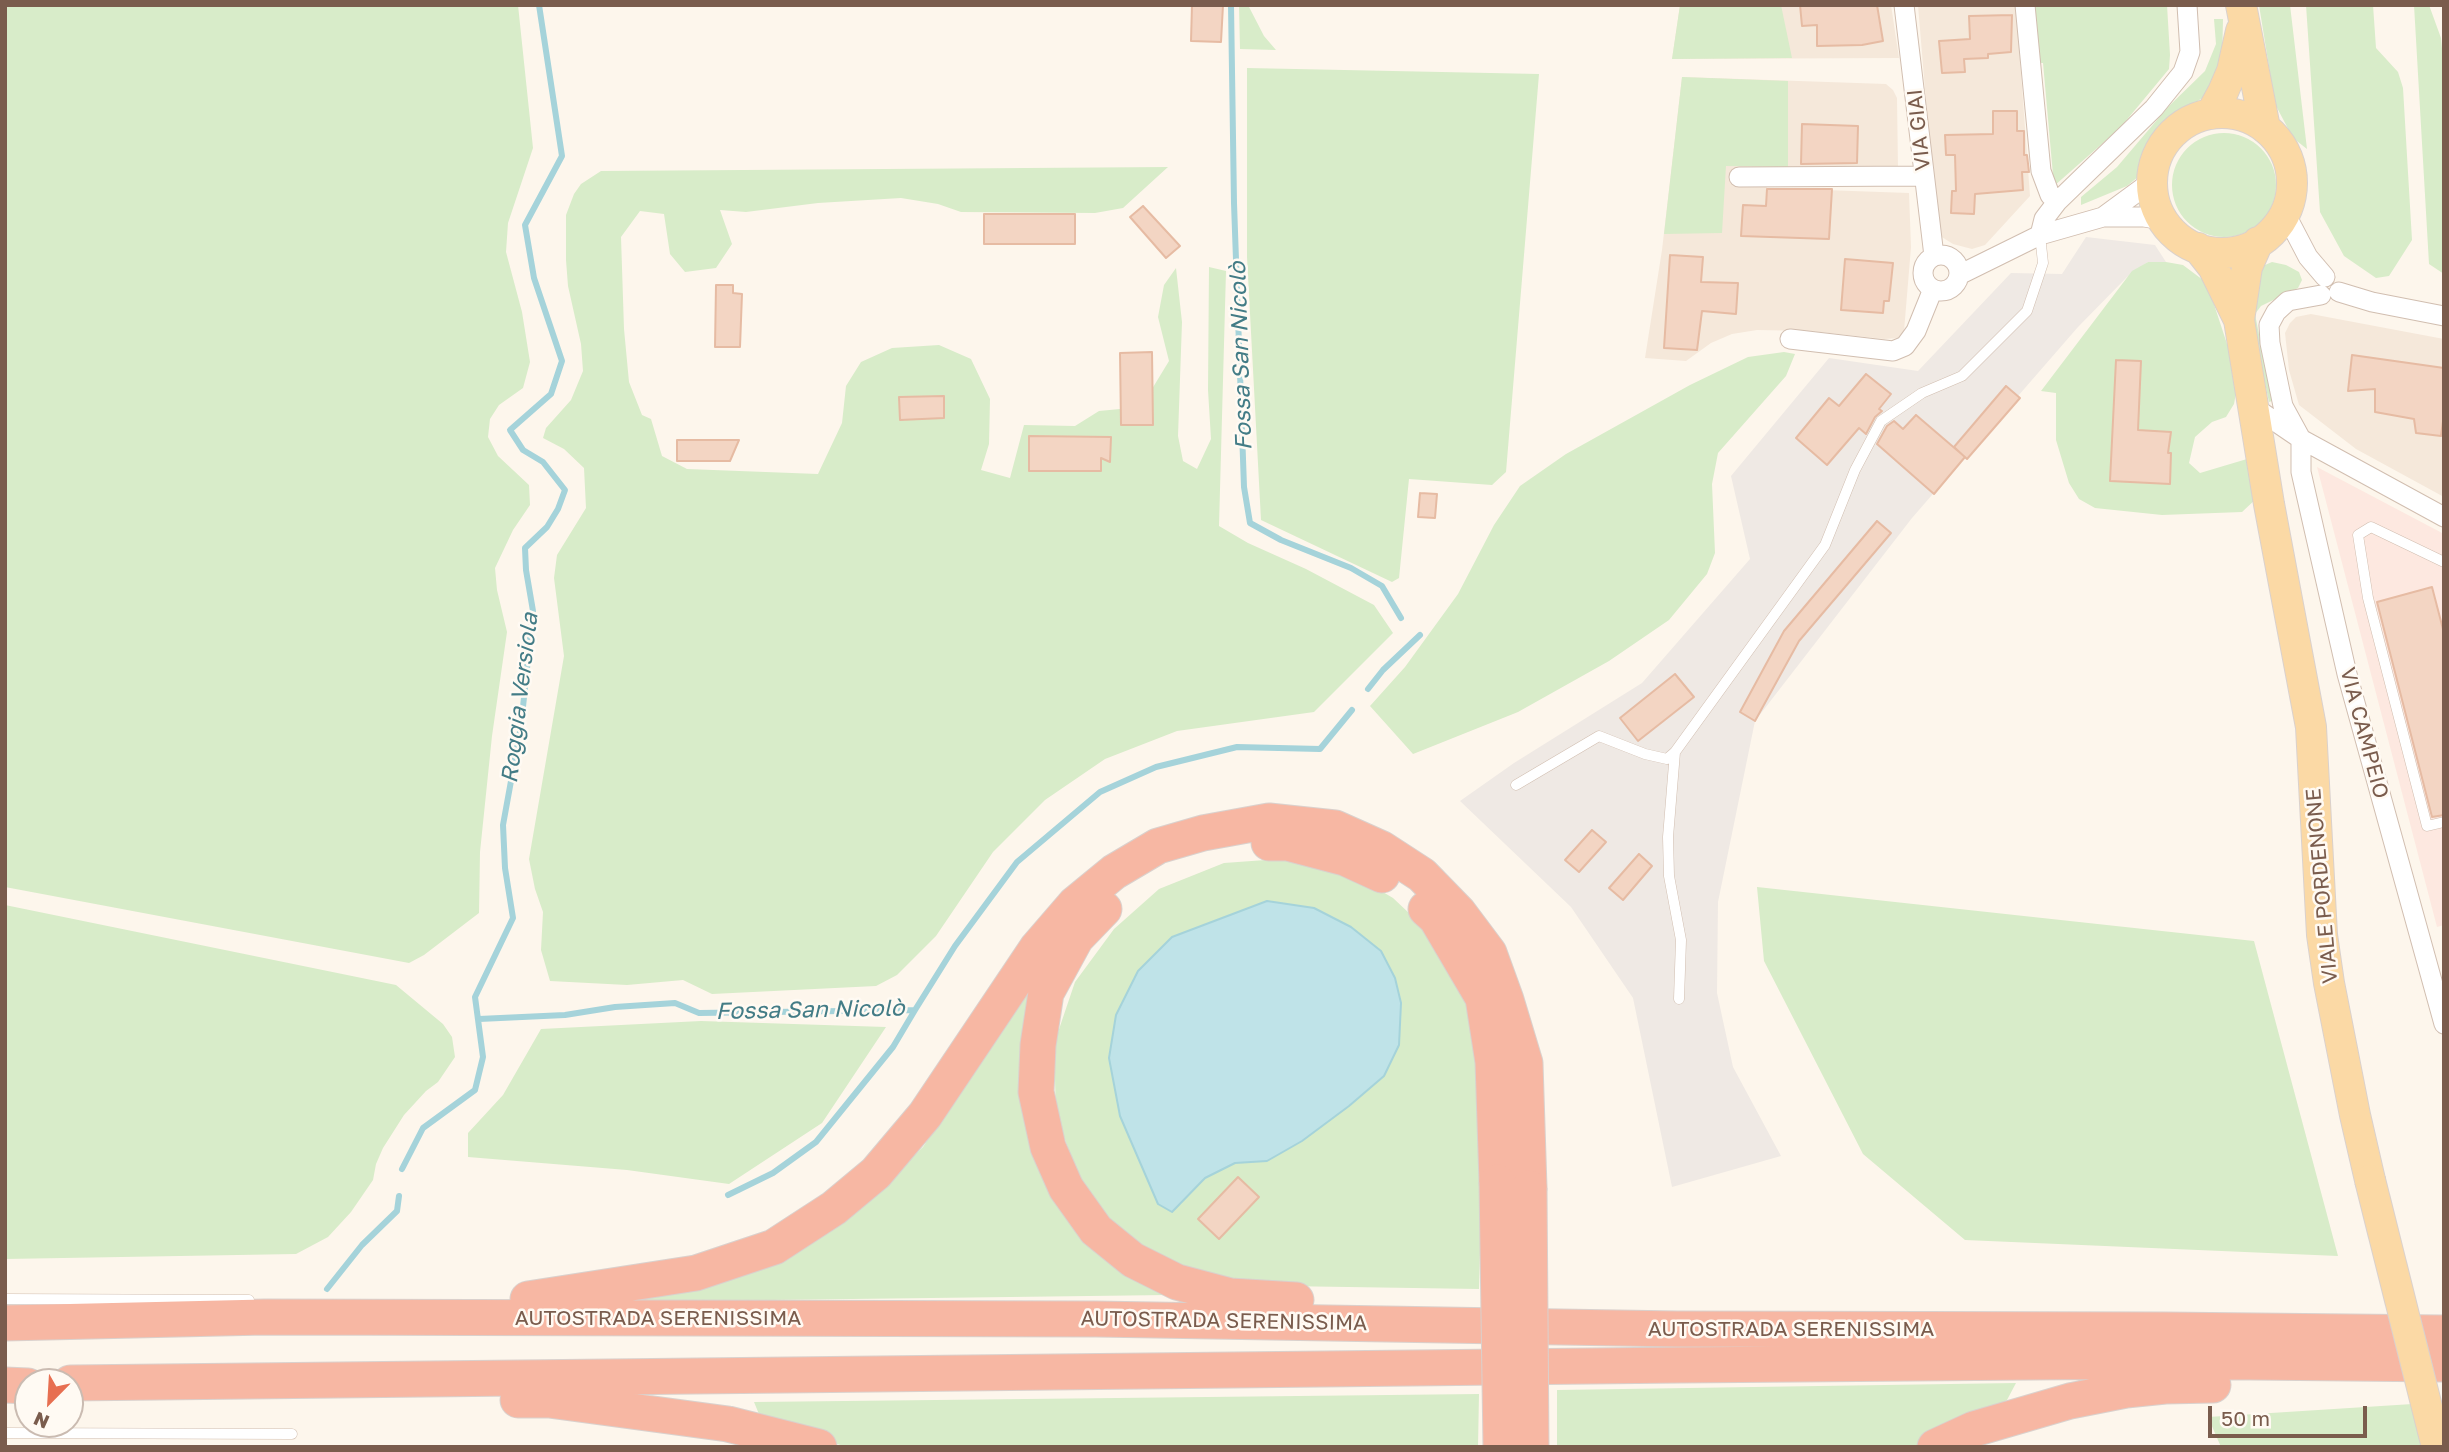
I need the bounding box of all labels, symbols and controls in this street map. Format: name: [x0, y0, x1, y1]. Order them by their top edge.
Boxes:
street label: VIA GIAI: [1902, 88, 1936, 172]
water label: Fossa San Nicolò: [1224, 261, 1258, 451]
water label: Roggia Versiola: [496, 611, 544, 785]
street label: VIA CAMPEIO: [2334, 665, 2394, 801]
street label: VIALE PORDENONE: [2301, 787, 2343, 985]
water label: Fossa San Nicolò: [715, 995, 905, 1025]
street label: AUTOSTRADA SERENISSIMA: [515, 1305, 801, 1331]
street label: AUTOSTRADA SERENISSIMA: [1080, 1306, 1368, 1336]
street label: AUTOSTRADA SERENISSIMA: [1648, 1316, 1934, 1342]
north arrow: [14, 1368, 84, 1438]
scale bar: [2211, 1392, 2370, 1436]
text: 50 m: [2221, 1405, 2270, 1431]
text: N: [30, 1407, 52, 1434]

